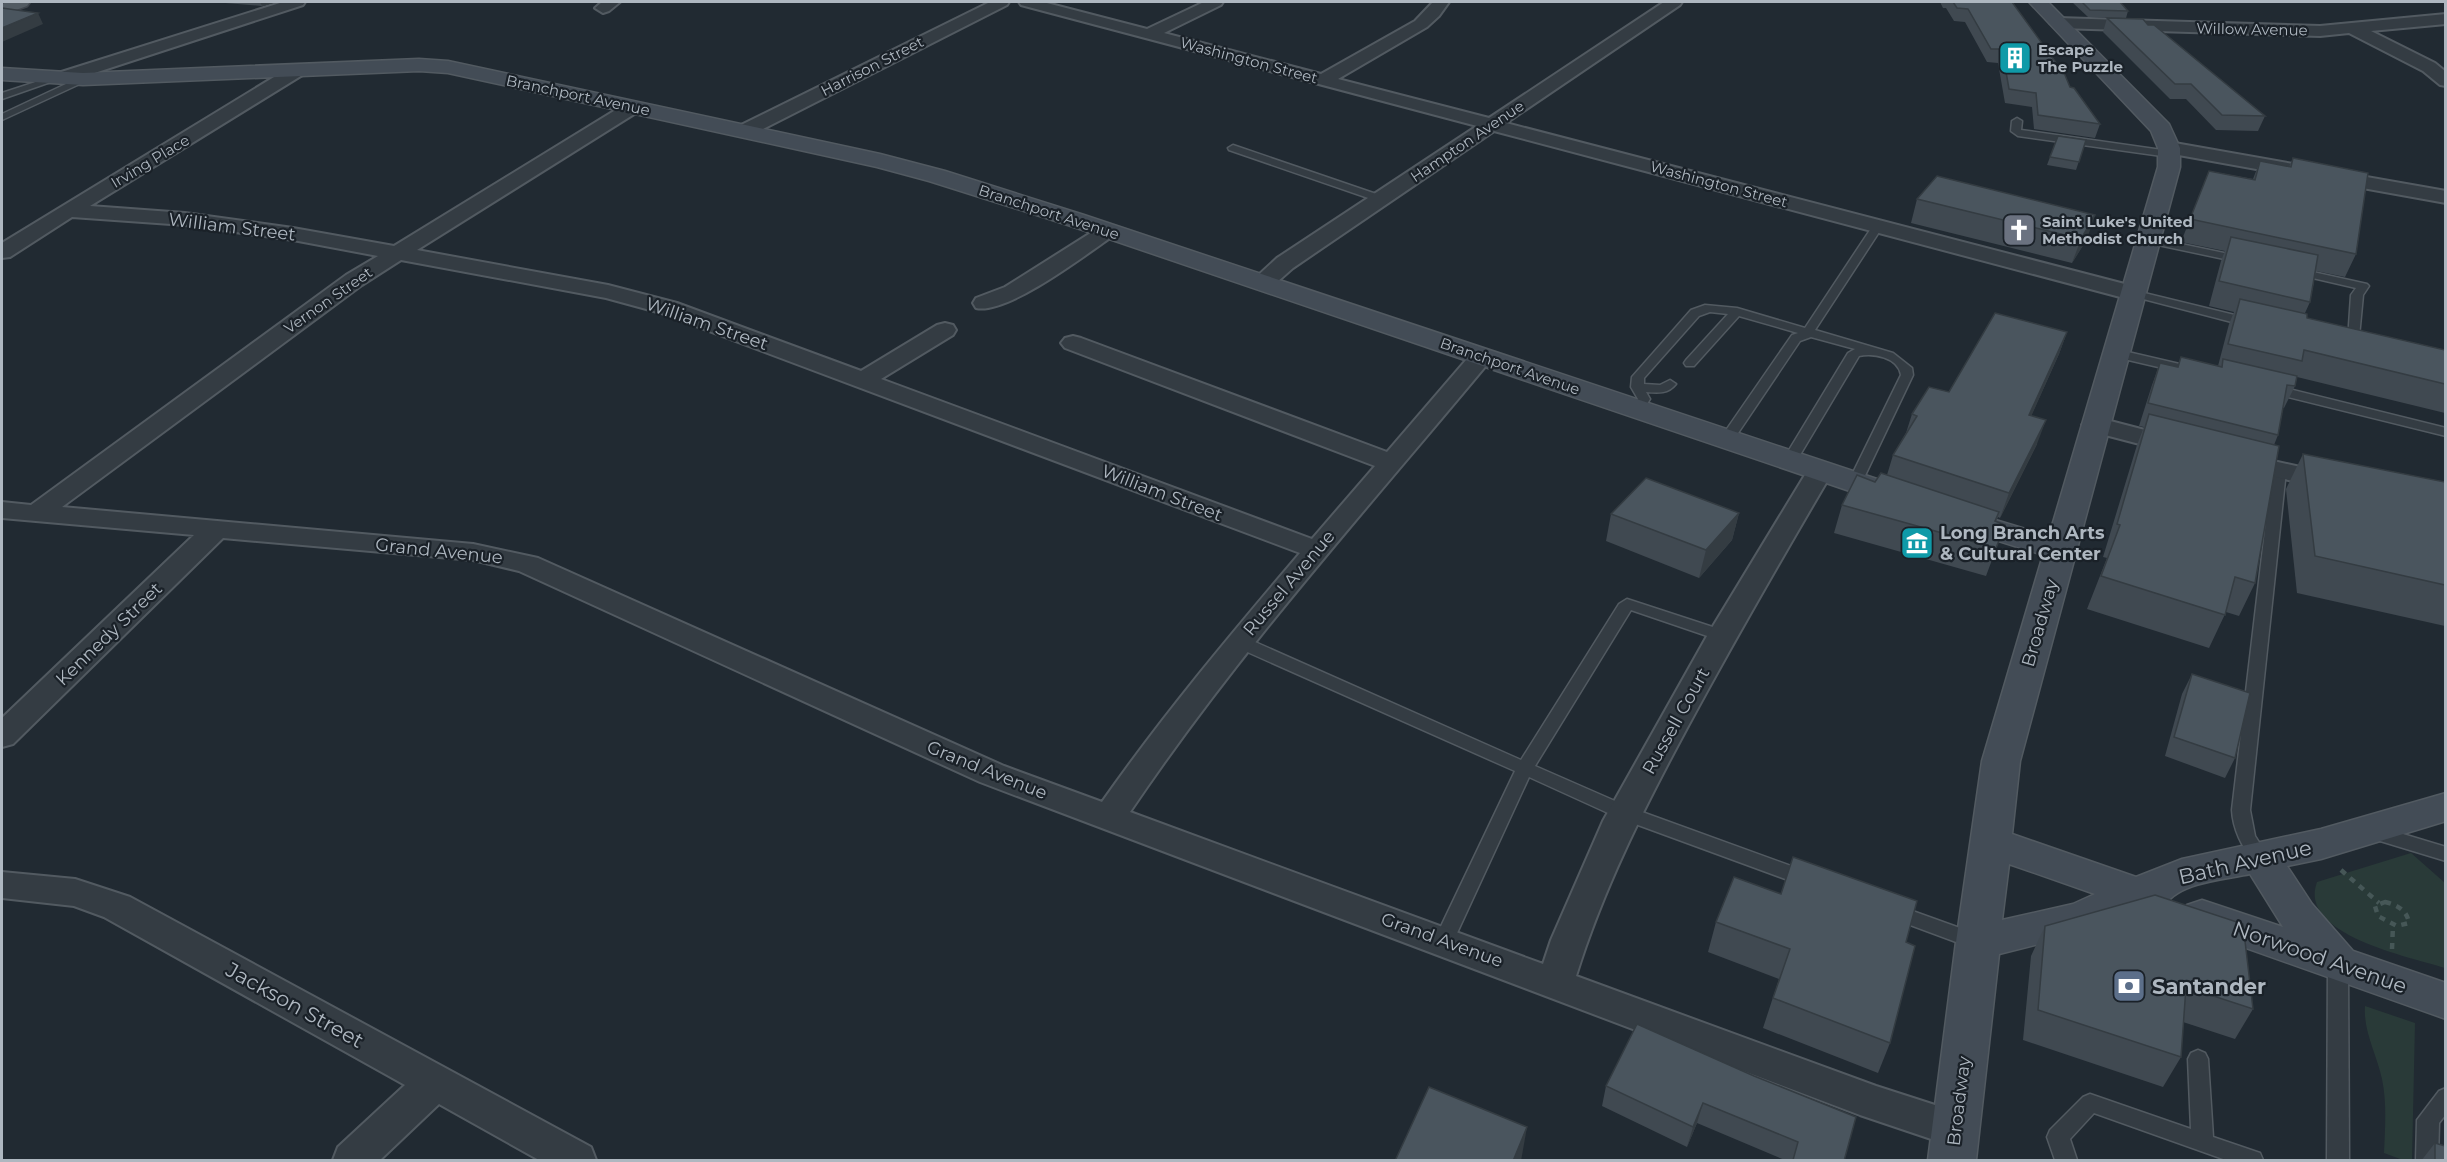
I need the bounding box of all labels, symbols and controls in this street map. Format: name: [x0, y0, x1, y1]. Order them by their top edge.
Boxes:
street label: Willow Avenue: [2196, 19, 2308, 39]
street label: Harrison Street: [817, 32, 927, 100]
street label: Washington Street: [1178, 33, 1320, 87]
building icon: Escape The Puzzle: [1997, 40, 2033, 76]
place label: Escape The Puzzle: [2038, 40, 2123, 76]
street label: Branchport Avenue: [504, 70, 652, 120]
street label: Hampton Avenue: [1407, 96, 1527, 186]
street label: Irving Place: [107, 130, 193, 192]
street label: Washington Street: [1648, 157, 1790, 211]
street label: Branchport Avenue: [976, 180, 1122, 244]
street label: William Street: [167, 208, 297, 246]
church icon: Saint Luke's United Methodist Church: [2001, 212, 2037, 248]
place label: Saint Luke's United Methodist Church: [2042, 212, 2193, 248]
street label: Vernon Street: [280, 263, 376, 337]
street label: William Street: [643, 293, 771, 355]
street label: Branchport Avenue: [1438, 333, 1582, 399]
street label: William Street: [1098, 460, 1226, 526]
place label: Long Branch Arts & Cultural Center: [1940, 522, 2105, 565]
museum icon: Long Branch Arts & Cultural Center: [1899, 525, 1935, 561]
street label: Russel Avenue: [1238, 526, 1340, 640]
street label: Grand Avenue: [374, 533, 504, 569]
street label: Broadway: [2017, 576, 2063, 669]
street label: Kennedy Street: [51, 578, 167, 690]
street label: Russell Court: [1638, 664, 1714, 778]
street label: Grand Avenue: [924, 736, 1051, 804]
street label: Bath Avenue: [2176, 835, 2314, 889]
street label: Grand Avenue: [1378, 908, 1506, 972]
street label: Norwood Avenue: [2230, 915, 2410, 999]
street label: Jackson Street: [221, 956, 368, 1053]
bank icon: Santander: [2111, 968, 2147, 1004]
place label: Santander: [2152, 974, 2266, 999]
street label: Broadway: [1943, 1055, 1975, 1147]

